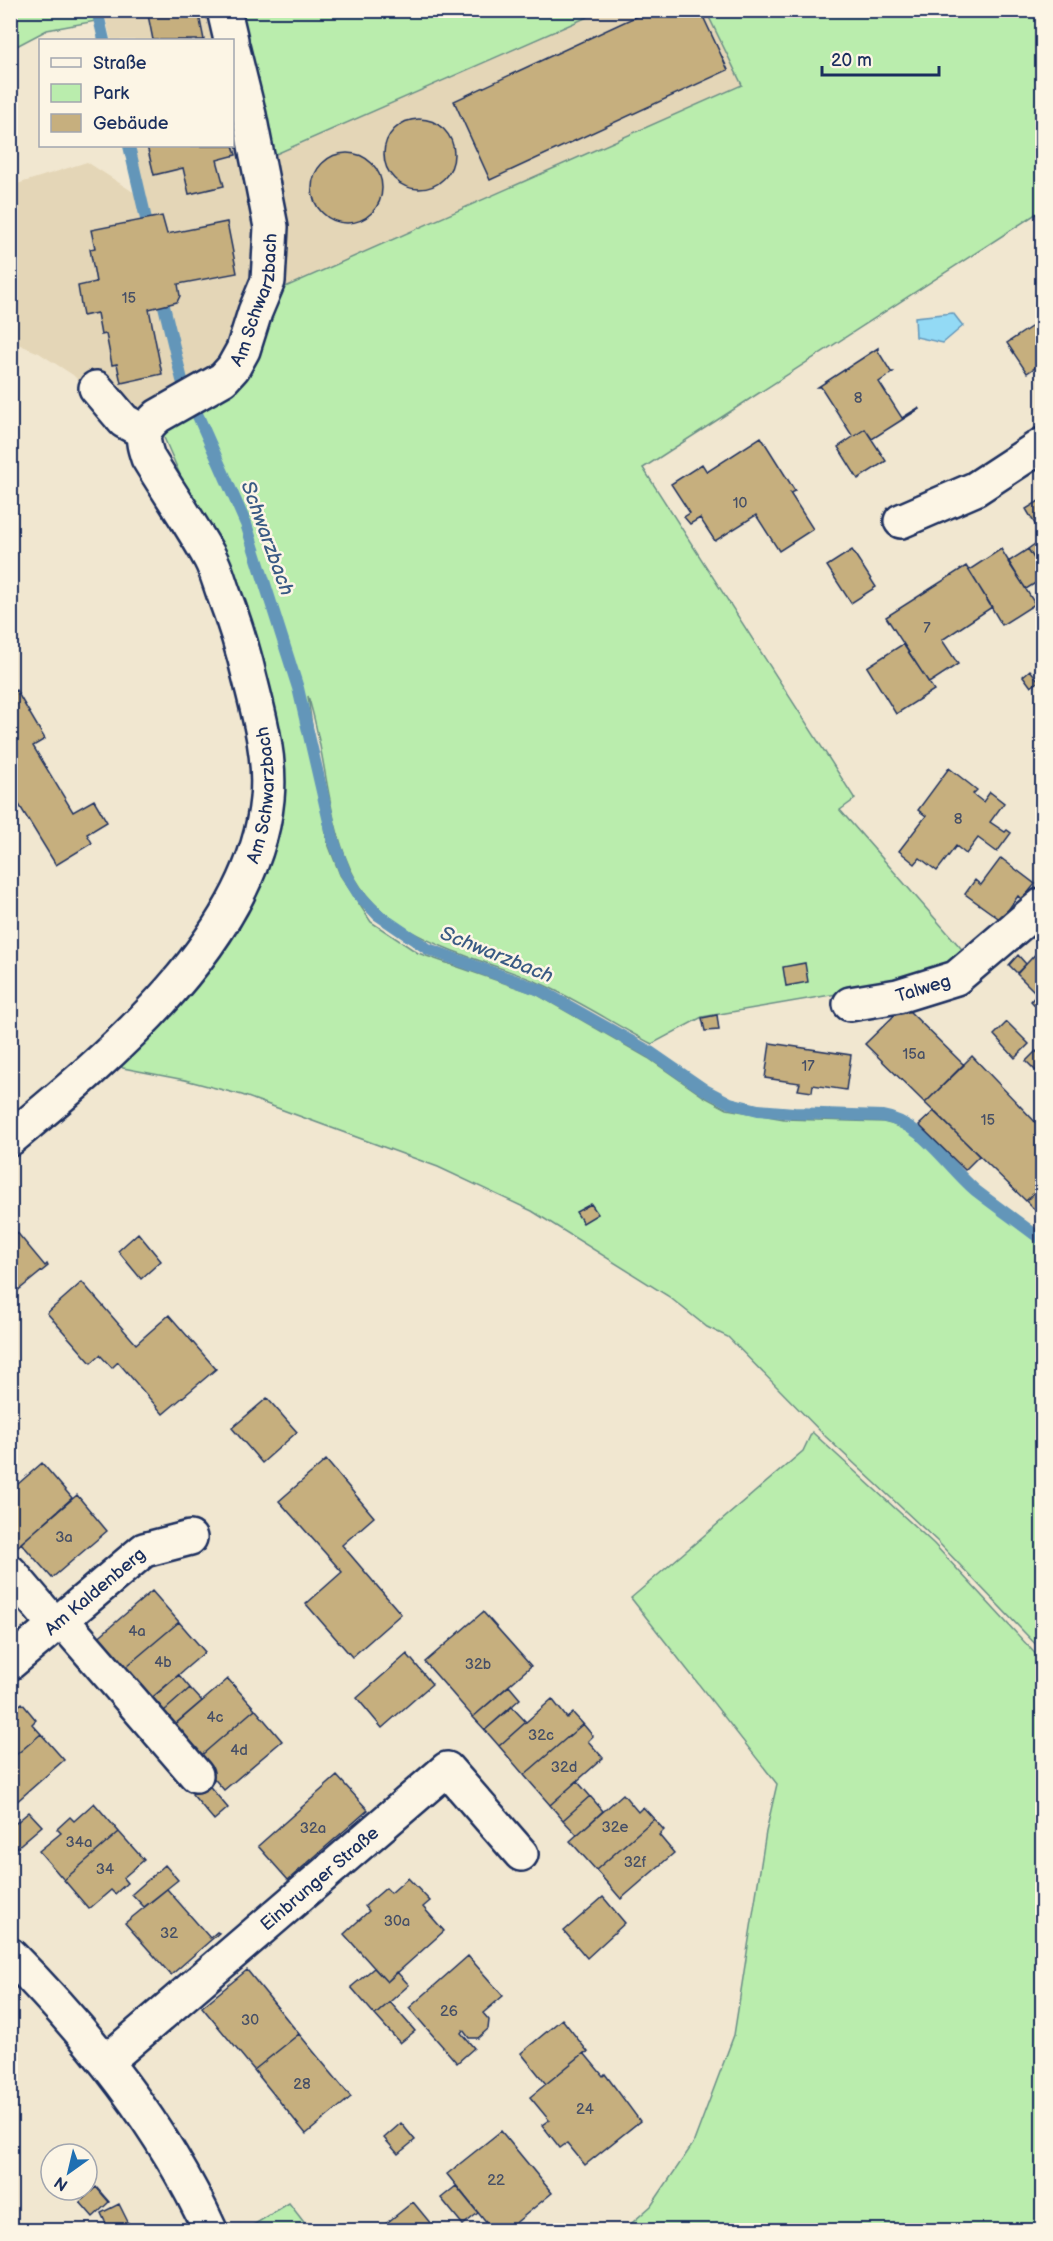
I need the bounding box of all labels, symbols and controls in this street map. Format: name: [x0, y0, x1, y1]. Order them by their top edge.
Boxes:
legend: [39, 39, 234, 147]
scale bar: [822, 39, 939, 77]
text: 20 m: [831, 50, 872, 71]
text: Straße: [93, 53, 147, 74]
text: Park: [93, 83, 129, 104]
text: Gebäude: [93, 113, 169, 134]
street label: Am Schwarzbach: [226, 233, 282, 370]
house number: 15: [122, 289, 136, 308]
house number: 8: [854, 389, 863, 408]
water label: Schwarzbach: [235, 478, 299, 599]
house number: 10: [733, 494, 747, 513]
house number: 7: [923, 619, 931, 638]
street label: Am Schwarzbach: [242, 725, 279, 867]
house number: 8: [954, 810, 963, 829]
water label: Schwarzbach: [437, 921, 557, 989]
street label: Talweg: [893, 970, 953, 1007]
house number: 15a: [903, 1045, 925, 1064]
house number: 17: [801, 1057, 815, 1076]
house number: 15: [981, 1111, 995, 1130]
house number: 3a: [55, 1528, 73, 1547]
street label: Am Kaldenberg: [41, 1544, 150, 1640]
house number: 4a: [128, 1622, 146, 1641]
house number: 4b: [154, 1653, 172, 1672]
house number: 32b: [465, 1655, 492, 1674]
house number: 4c: [206, 1708, 224, 1727]
house number: 32c: [528, 1726, 554, 1745]
house number: 4d: [230, 1741, 248, 1760]
house number: 32d: [551, 1758, 577, 1777]
house number: 32e: [602, 1818, 629, 1837]
house number: 32a: [300, 1819, 326, 1838]
street label: Einbrunger Straße: [256, 1822, 383, 1935]
house number: 34a: [66, 1833, 92, 1852]
house number: 32f: [624, 1853, 647, 1872]
house number: 34: [96, 1860, 114, 1879]
house number: 30a: [384, 1912, 410, 1931]
house number: 32: [160, 1924, 178, 1943]
house number: 26: [440, 2002, 458, 2021]
house number: 30: [241, 2011, 259, 2030]
house number: 28: [293, 2075, 311, 2094]
house number: 24: [576, 2100, 594, 2119]
north arrow: [39, 2142, 99, 2202]
house number: 22: [487, 2171, 505, 2190]
text: N: [51, 2172, 72, 2194]

